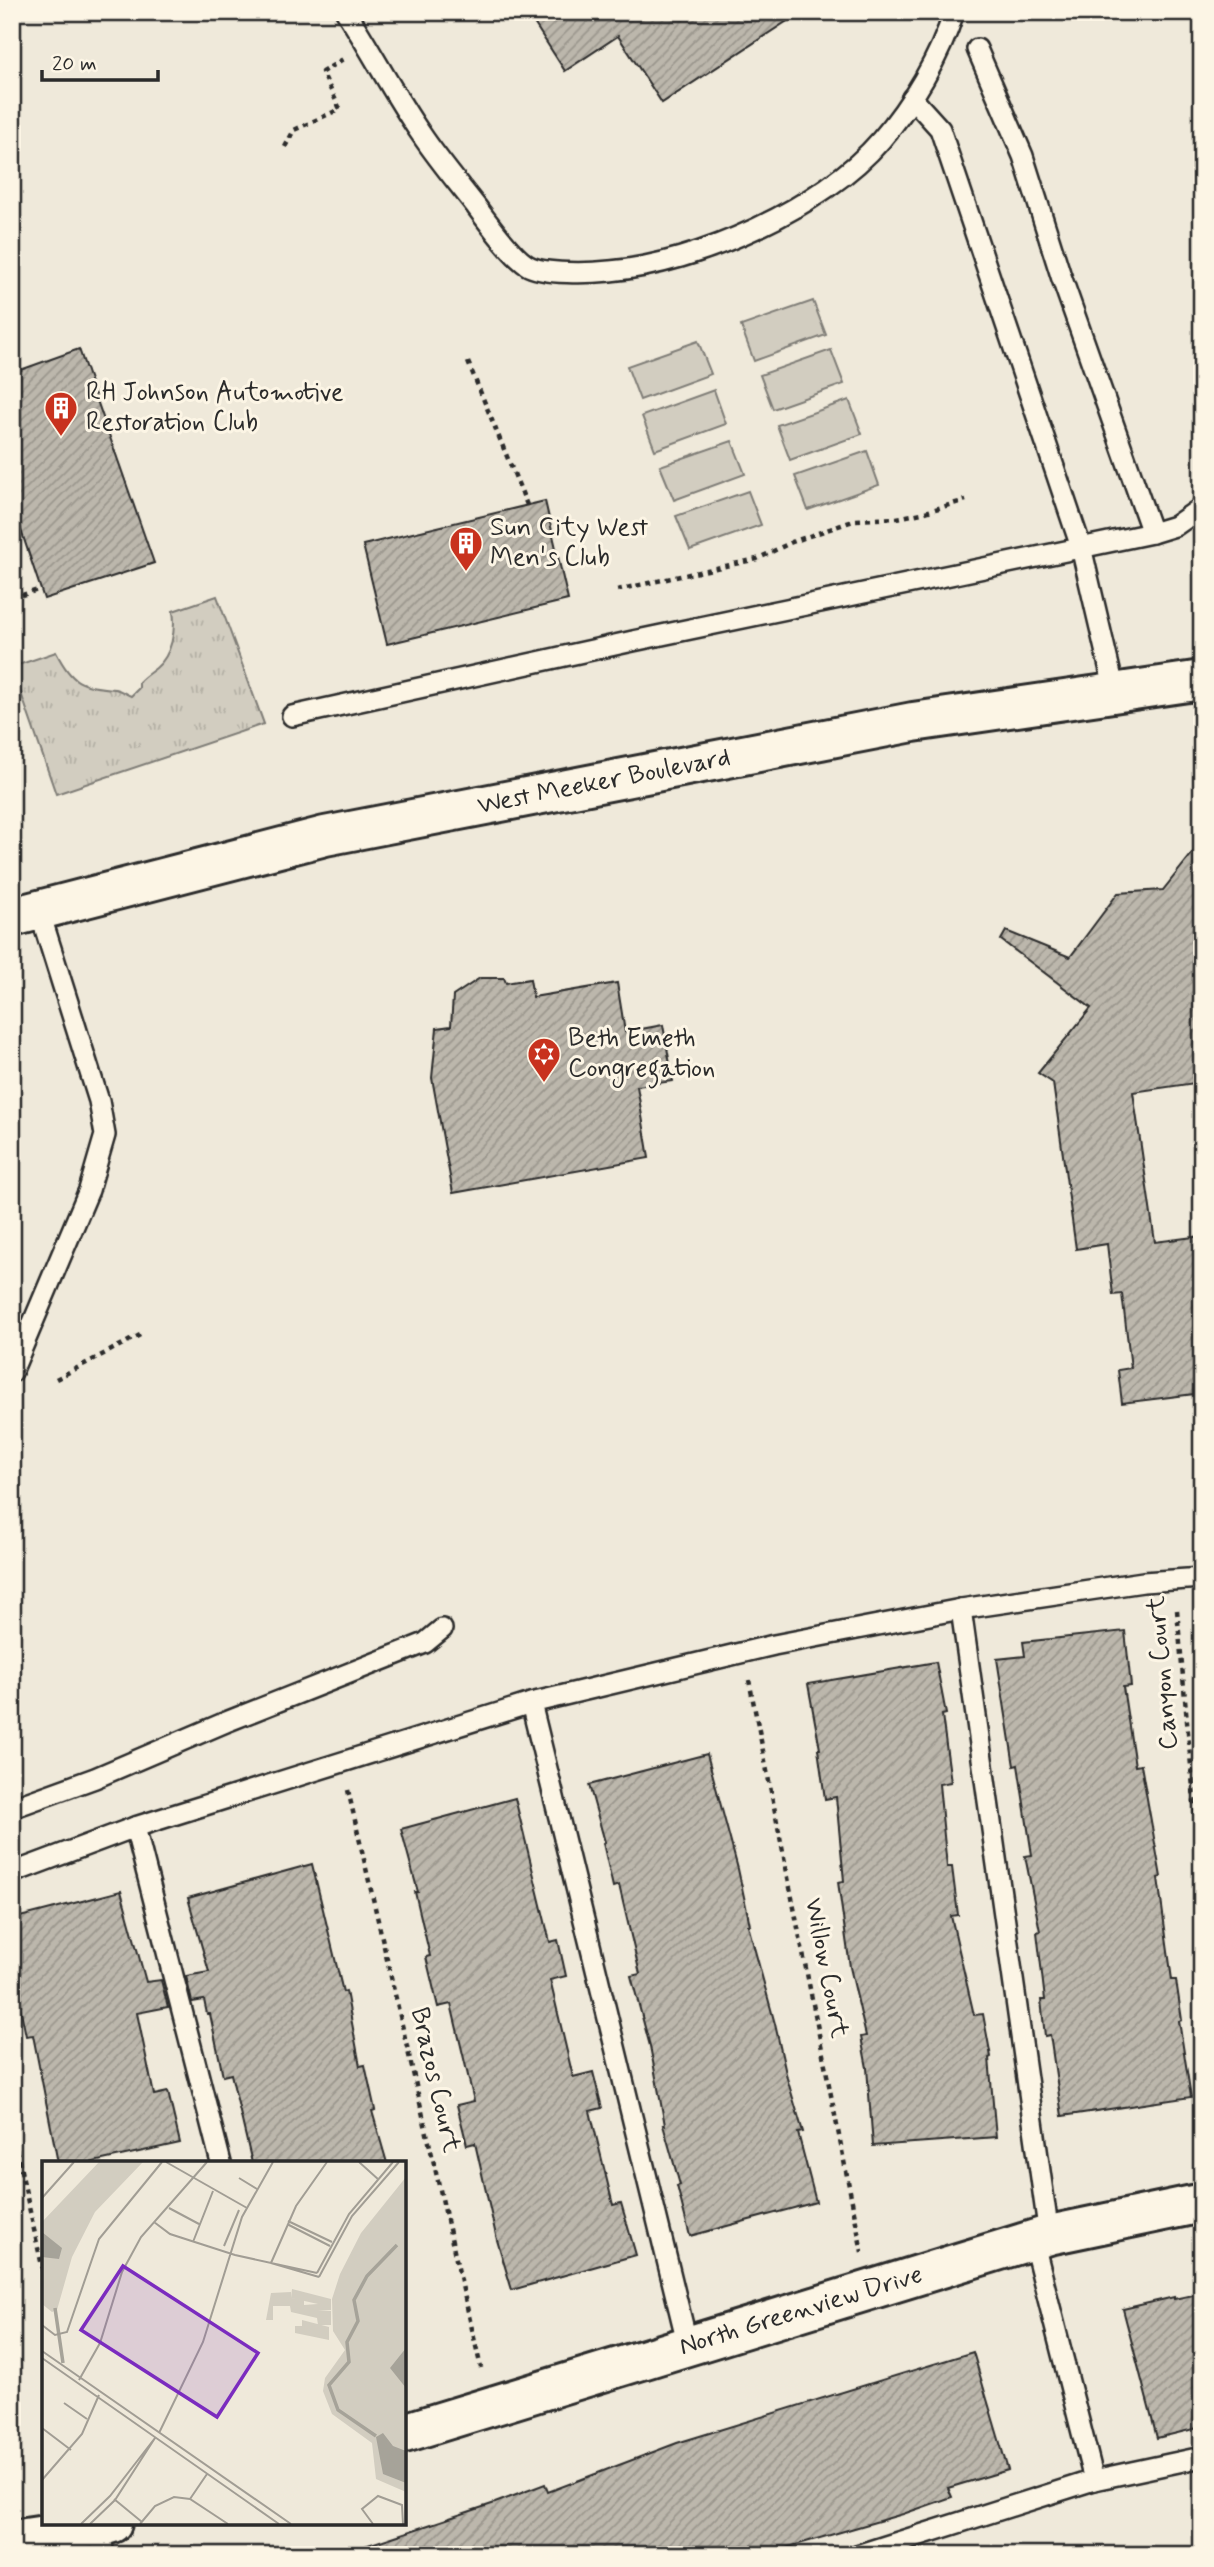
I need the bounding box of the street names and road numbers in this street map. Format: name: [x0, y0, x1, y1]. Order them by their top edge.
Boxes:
street label: West Meeker Boulevard: [475, 741, 733, 823]
street label: Canyon Court: [1139, 1595, 1187, 1751]
street label: Willow Court: [796, 1895, 856, 2041]
street label: Brazos Court: [402, 2004, 468, 2156]
street label: North Greenview Drive: [675, 2258, 927, 2364]

